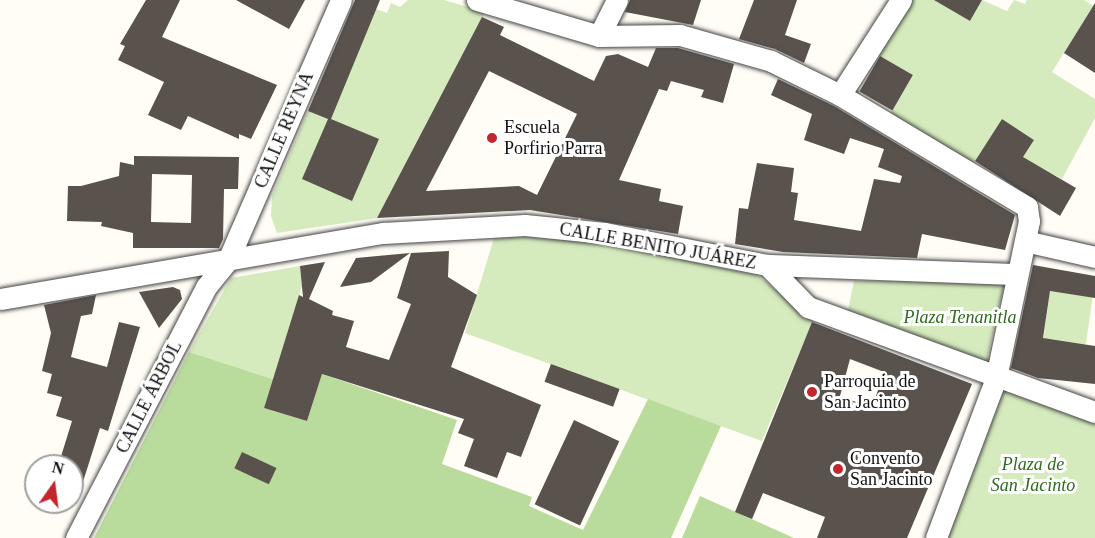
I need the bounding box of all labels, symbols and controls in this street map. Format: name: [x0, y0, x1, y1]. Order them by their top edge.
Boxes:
street label: CALLE REYNA: [250, 68, 318, 192]
place label: Escuela Porfirio Parra: [504, 117, 602, 160]
marker: Escuela Porfirio Parra: [485, 131, 499, 145]
street label: CALLE BENITO JUÁREZ: [558, 218, 758, 274]
park label: Plaza Tenanitla: [904, 306, 1016, 328]
street label: CALLE ÁRBOL: [111, 337, 187, 457]
place label: Parroquia de San Jacinto: [824, 371, 915, 413]
marker: Parroquia de San Jacinto: [805, 385, 819, 399]
place label: Convento San Jacinto: [850, 448, 932, 490]
north arrow: [24, 454, 84, 514]
park label: Plaza de San Jacinto: [991, 454, 1075, 496]
text: N: [50, 458, 66, 478]
marker: Convento San Jacinto: [831, 462, 845, 476]

